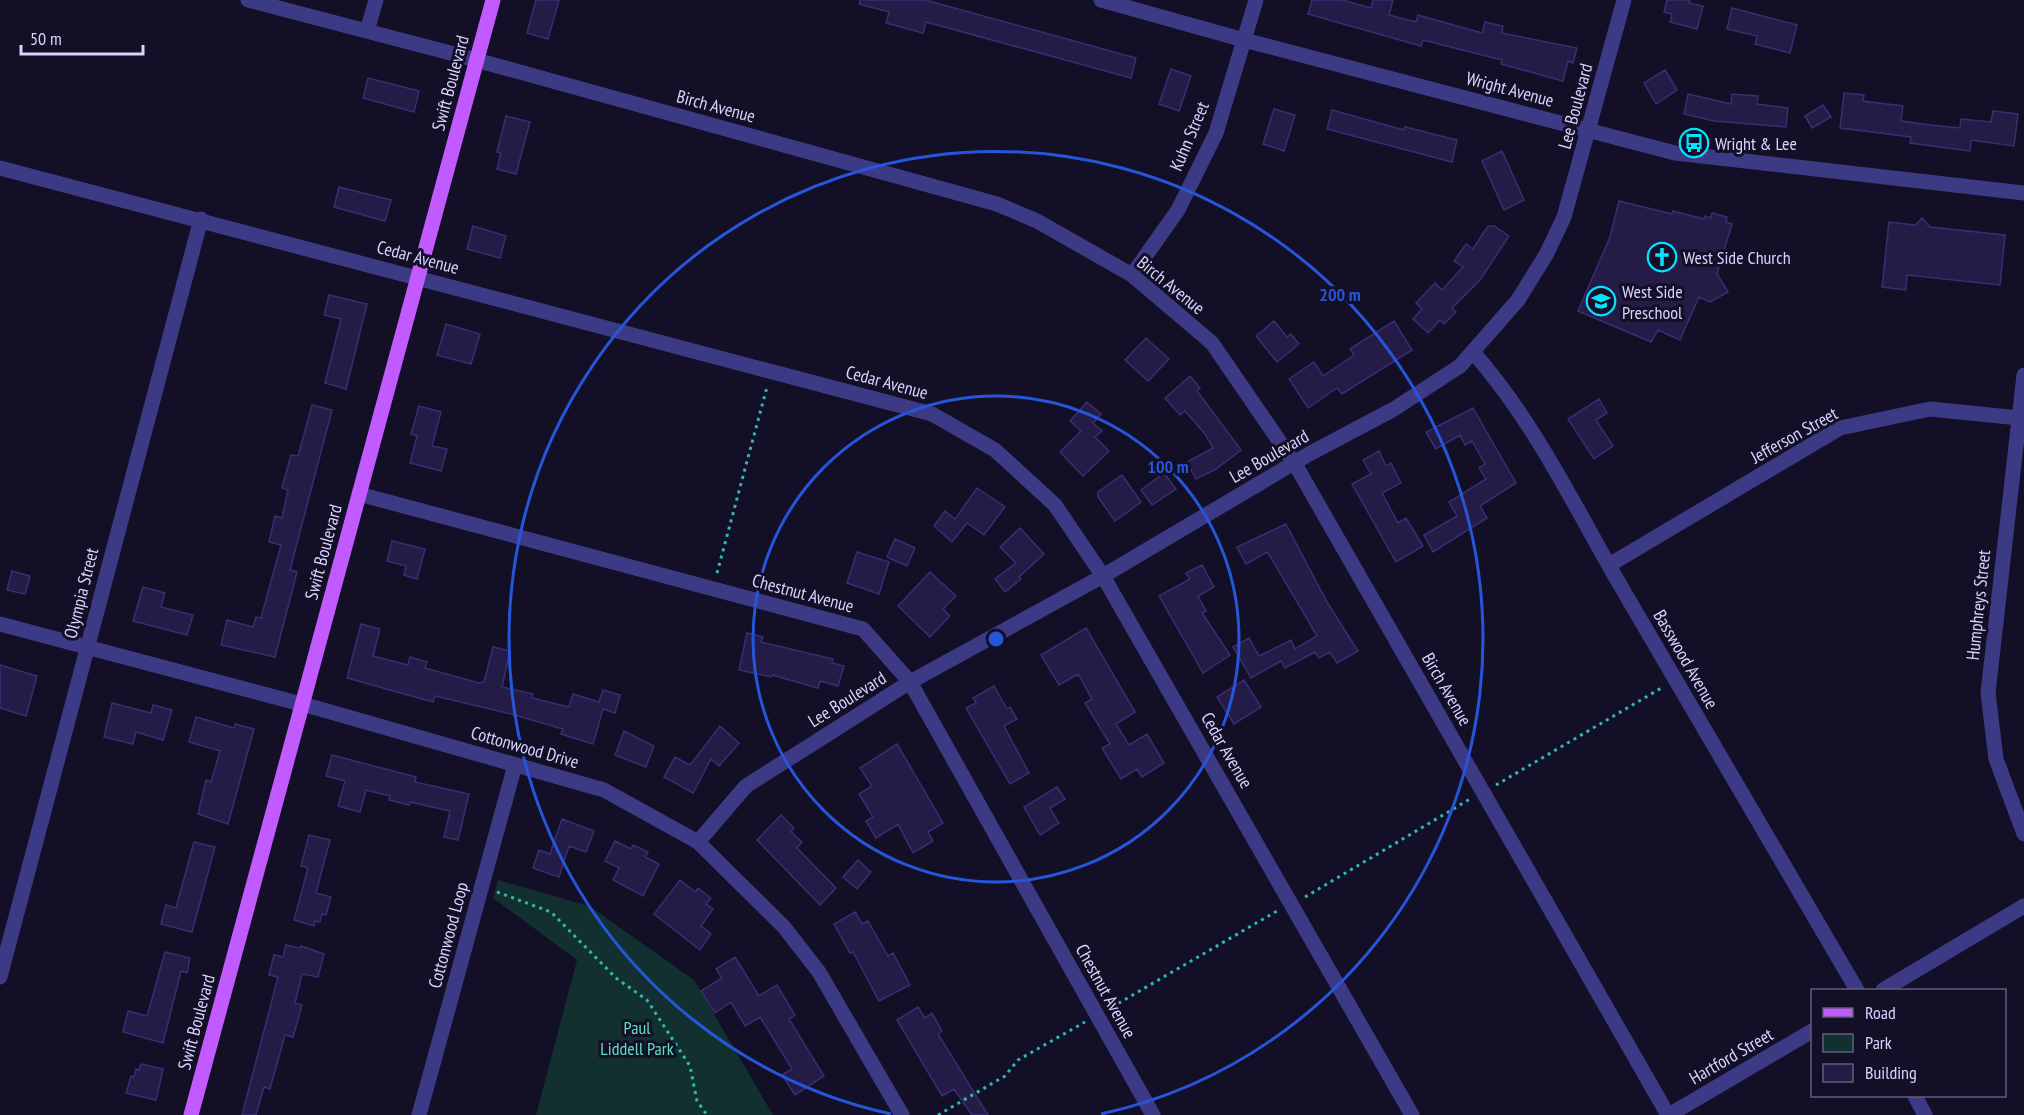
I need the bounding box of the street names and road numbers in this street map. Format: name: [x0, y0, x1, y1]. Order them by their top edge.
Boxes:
street label: Swift Boulevard: [426, 33, 474, 133]
street label: Lee Boulevard: [1553, 61, 1597, 151]
street label: Wright Avenue: [1464, 66, 1556, 112]
street label: Birch Avenue: [674, 84, 758, 128]
street label: Kuhn Street: [1164, 98, 1214, 174]
street label: Cedar Avenue: [374, 235, 462, 279]
street label: Birch Avenue: [1132, 251, 1210, 319]
street label: Cedar Avenue: [843, 360, 931, 404]
street label: Jefferson Street: [1746, 402, 1842, 469]
street label: Lee Boulevard: [1225, 424, 1313, 488]
street label: Swift Boulevard: [299, 502, 347, 602]
street label: Olympia Street: [59, 545, 103, 641]
street label: Humphreys Street: [1961, 549, 1995, 661]
street label: Chestnut Avenue: [750, 568, 856, 618]
street label: Basswood Avenue: [1648, 605, 1724, 713]
street label: Birch Avenue: [1417, 648, 1477, 730]
street label: Lee Boulevard: [804, 666, 890, 732]
street label: Cedar Avenue: [1196, 708, 1258, 792]
street label: Cottonwood Drive: [468, 721, 582, 773]
street label: Cottonwood Loop: [423, 879, 473, 990]
street label: Chestnut Avenue: [1071, 940, 1141, 1042]
street label: Swift Boulevard: [172, 972, 220, 1072]
street label: Hartford Street: [1685, 1023, 1777, 1089]

